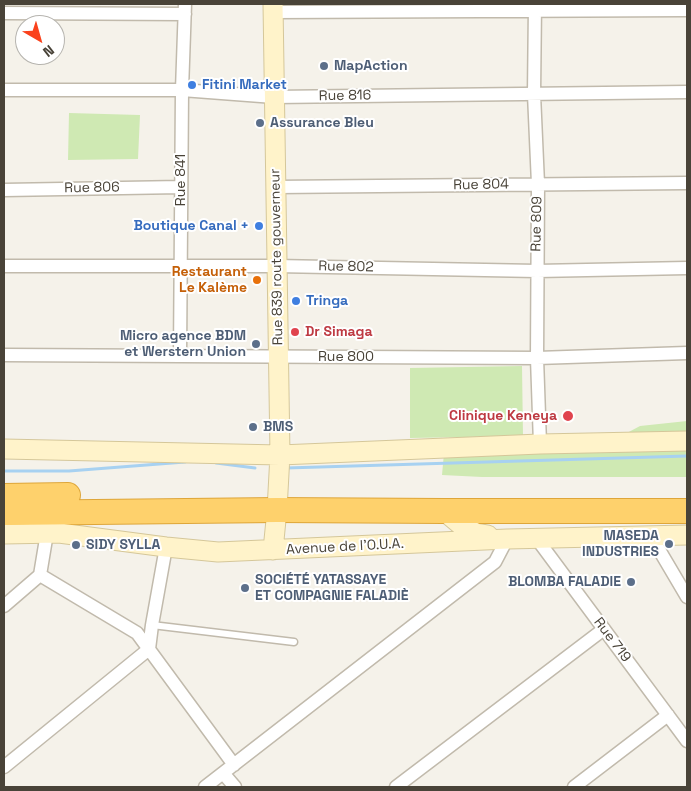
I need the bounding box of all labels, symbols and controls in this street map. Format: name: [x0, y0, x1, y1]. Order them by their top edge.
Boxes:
north arrow: [15, 15, 65, 65]
text: N: [39, 41, 58, 61]
place label: MapAction: [334, 58, 408, 74]
marker: MapAction: [318, 60, 330, 72]
place label: Fitini Market: [202, 77, 287, 93]
marker: Fitini Market: [186, 79, 198, 91]
street label: Rue 816: [319, 87, 371, 105]
place label: Assurance Bleu: [270, 115, 374, 131]
marker: Assurance Bleu: [254, 117, 266, 129]
street label: Rue 841: [173, 154, 189, 206]
street label: Rue 839 route gouverneur: [267, 169, 287, 345]
street label: Rue 804: [453, 176, 509, 194]
street label: Rue 806: [64, 179, 120, 197]
street label: Rue 809: [528, 196, 546, 252]
place label: Boutique Canal +: [133, 218, 249, 234]
marker: Boutique Canal +: [253, 220, 265, 232]
street label: Rue 802: [318, 258, 374, 276]
place label: Restaurant Le Kalème: [172, 264, 247, 296]
marker: Restaurant Le Kalème: [251, 274, 263, 286]
place label: Tringa: [306, 293, 348, 309]
marker: Tringa: [290, 295, 302, 307]
place label: Dr Simaga: [305, 324, 373, 340]
marker: Dr Simaga: [289, 326, 301, 338]
place label: Micro agence BDM et Werstern Union: [120, 328, 246, 361]
marker: Micro agence BDM et Werstern Union: [250, 338, 262, 350]
street label: Rue 800: [318, 349, 374, 365]
place label: Clinique Keneya: [449, 408, 557, 424]
marker: Clinique Keneya: [561, 409, 575, 423]
place label: BMS: [263, 419, 293, 435]
marker: BMS: [247, 421, 259, 433]
place label: MASEDA INDUSTRIES: [582, 528, 659, 560]
street label: Avenue de l'O.U.A.: [286, 536, 404, 558]
place label: SIDY SYLLA: [86, 537, 160, 553]
marker: MASEDA INDUSTRIES: [663, 538, 675, 550]
marker: SIDY SYLLA: [70, 539, 82, 551]
place label: SOCIÉTÉ YATASSAYE ET COMPAGNIE FALADIÈ: [255, 572, 408, 604]
place label: BLOMBA FALADIE: [508, 574, 621, 590]
marker: BLOMBA FALADIE: [625, 576, 637, 588]
marker: SOCIÉTÉ YATASSAYE ET COMPAGNIE FALADIÈ: [239, 582, 251, 594]
street label: Rue 719: [590, 614, 634, 666]

